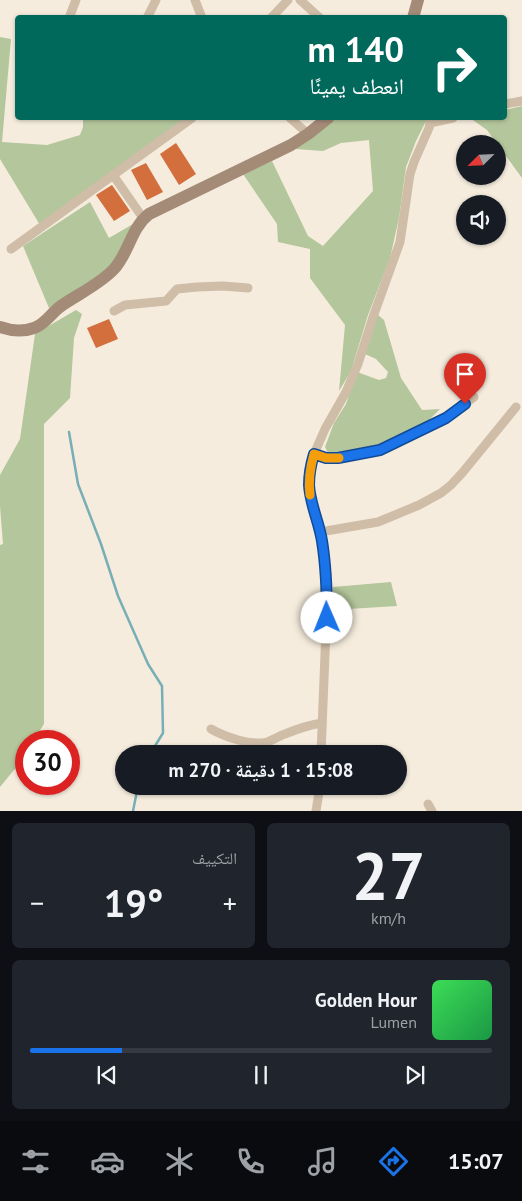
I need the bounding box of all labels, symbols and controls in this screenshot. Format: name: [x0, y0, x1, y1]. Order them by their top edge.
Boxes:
text: 140 m: [307, 26, 404, 72]
icon: right: [422, 35, 487, 100]
text: انعطف يمينًا: [309, 72, 404, 100]
north arrow: [456, 135, 506, 185]
map controls: [456, 135, 506, 245]
button: sound: [456, 195, 506, 245]
pin: [444, 353, 486, 404]
icon: arrive: [451, 360, 479, 388]
position arrow: [300, 591, 352, 643]
speed limit sign: 30: [15, 730, 80, 795]
text: 15:08 · 1 دقيقة · 270 m: [169, 758, 353, 782]
text: 27: [352, 833, 425, 917]
text: التكييف: [192, 848, 237, 868]
text: 19°: [104, 878, 163, 927]
text: −: [30, 884, 44, 921]
text: +: [223, 884, 237, 921]
text: km/h: [371, 908, 406, 928]
text: Golden Hour: [315, 988, 417, 1012]
text: Lumen: [371, 1012, 417, 1032]
icon: previous: [93, 1061, 121, 1089]
icon: pause: [247, 1061, 275, 1089]
icon: next: [401, 1061, 429, 1089]
icon: filters: [18, 1144, 53, 1179]
icon: car: [90, 1144, 125, 1179]
icon: climate: [162, 1144, 197, 1179]
icon: phone: [233, 1144, 268, 1179]
icon: music: [305, 1144, 340, 1179]
icon: directions: [376, 1144, 411, 1179]
text: 15:07: [448, 1147, 504, 1175]

